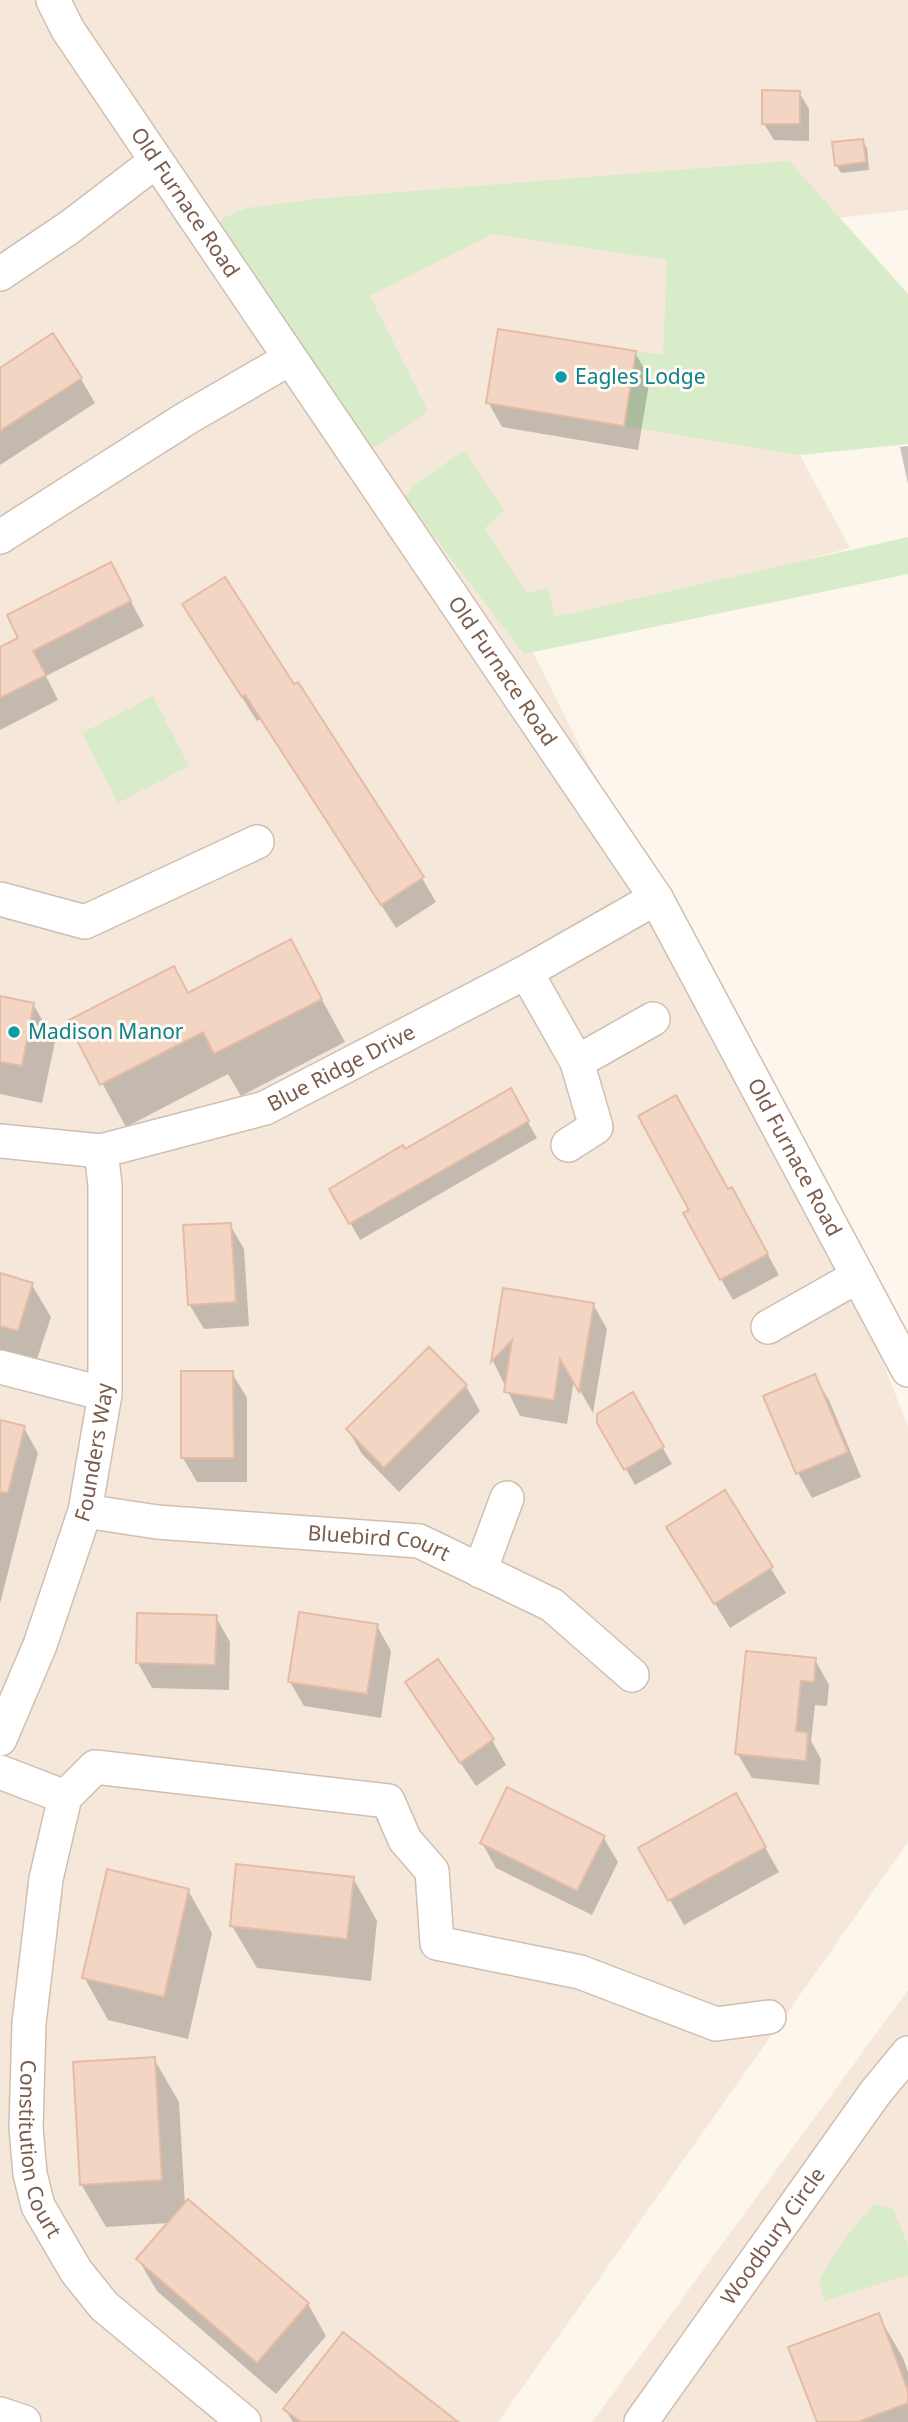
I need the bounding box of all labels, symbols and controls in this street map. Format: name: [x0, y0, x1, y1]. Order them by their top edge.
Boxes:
street label: Old Furnace Road: [125, 122, 247, 283]
place label: Eagles Lodge: [575, 362, 706, 390]
marker: Eagles Lodge: [553, 369, 569, 385]
street label: Old Furnace Road: [442, 590, 564, 751]
place label: Madison Manor: [28, 1017, 184, 1045]
street label: Blue Ridge Drive: [262, 1017, 420, 1117]
marker: Madison Manor: [6, 1024, 22, 1040]
street label: Old Furnace Road: [742, 1073, 849, 1241]
street label: Founders Way: [67, 1383, 118, 1525]
street label: Bluebird Court: [307, 1518, 455, 1567]
street label: Constitution Court: [13, 2059, 69, 2243]
street label: Woodbury Circle: [714, 2161, 831, 2310]

